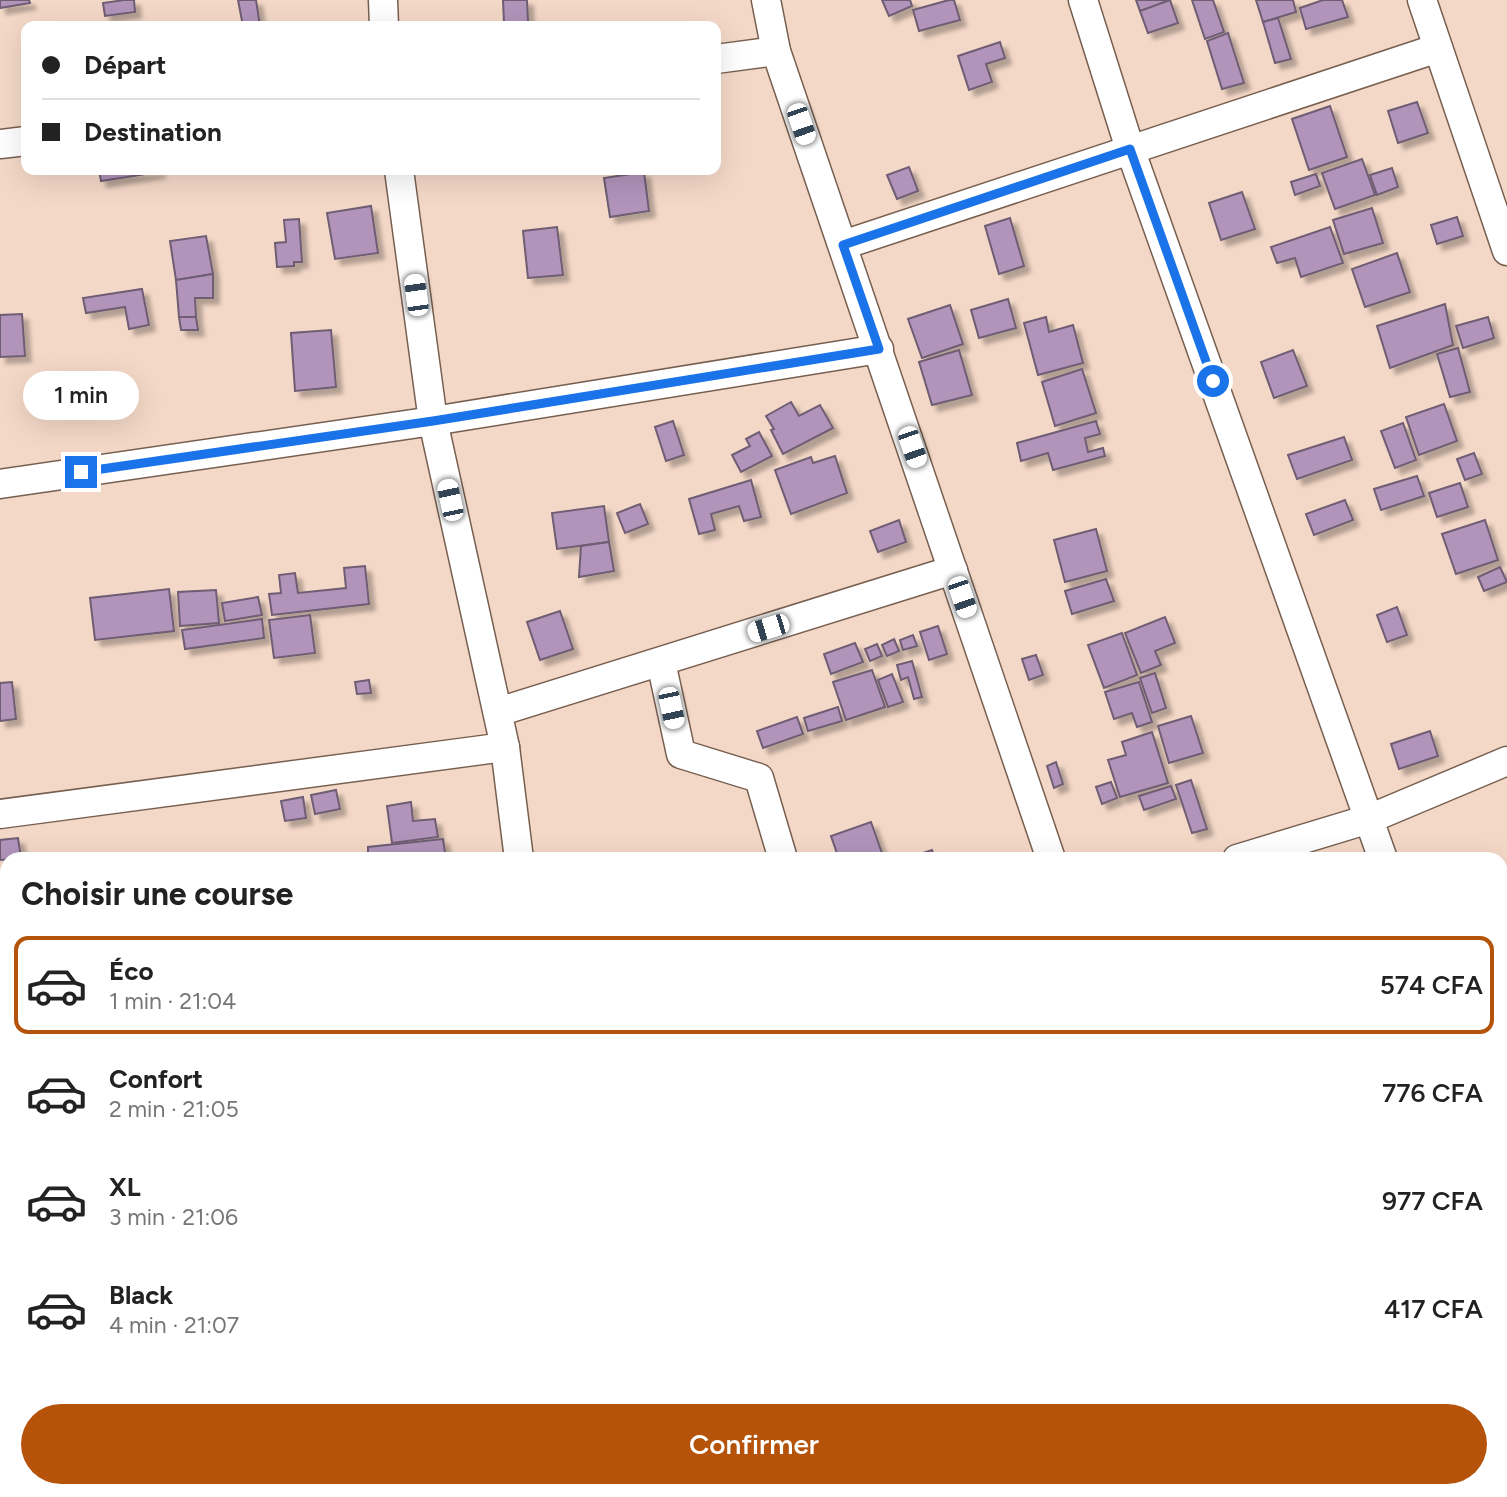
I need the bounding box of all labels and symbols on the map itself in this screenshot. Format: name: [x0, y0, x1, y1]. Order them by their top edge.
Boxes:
car: [785, 101, 818, 147]
car: [403, 273, 430, 317]
route start: [1197, 365, 1229, 397]
callout: 1 min: [23, 370, 139, 420]
car: [896, 424, 929, 470]
route end: [65, 456, 97, 488]
car: [436, 477, 465, 523]
car: [946, 574, 979, 620]
car: [745, 612, 792, 644]
car: [657, 685, 686, 731]

